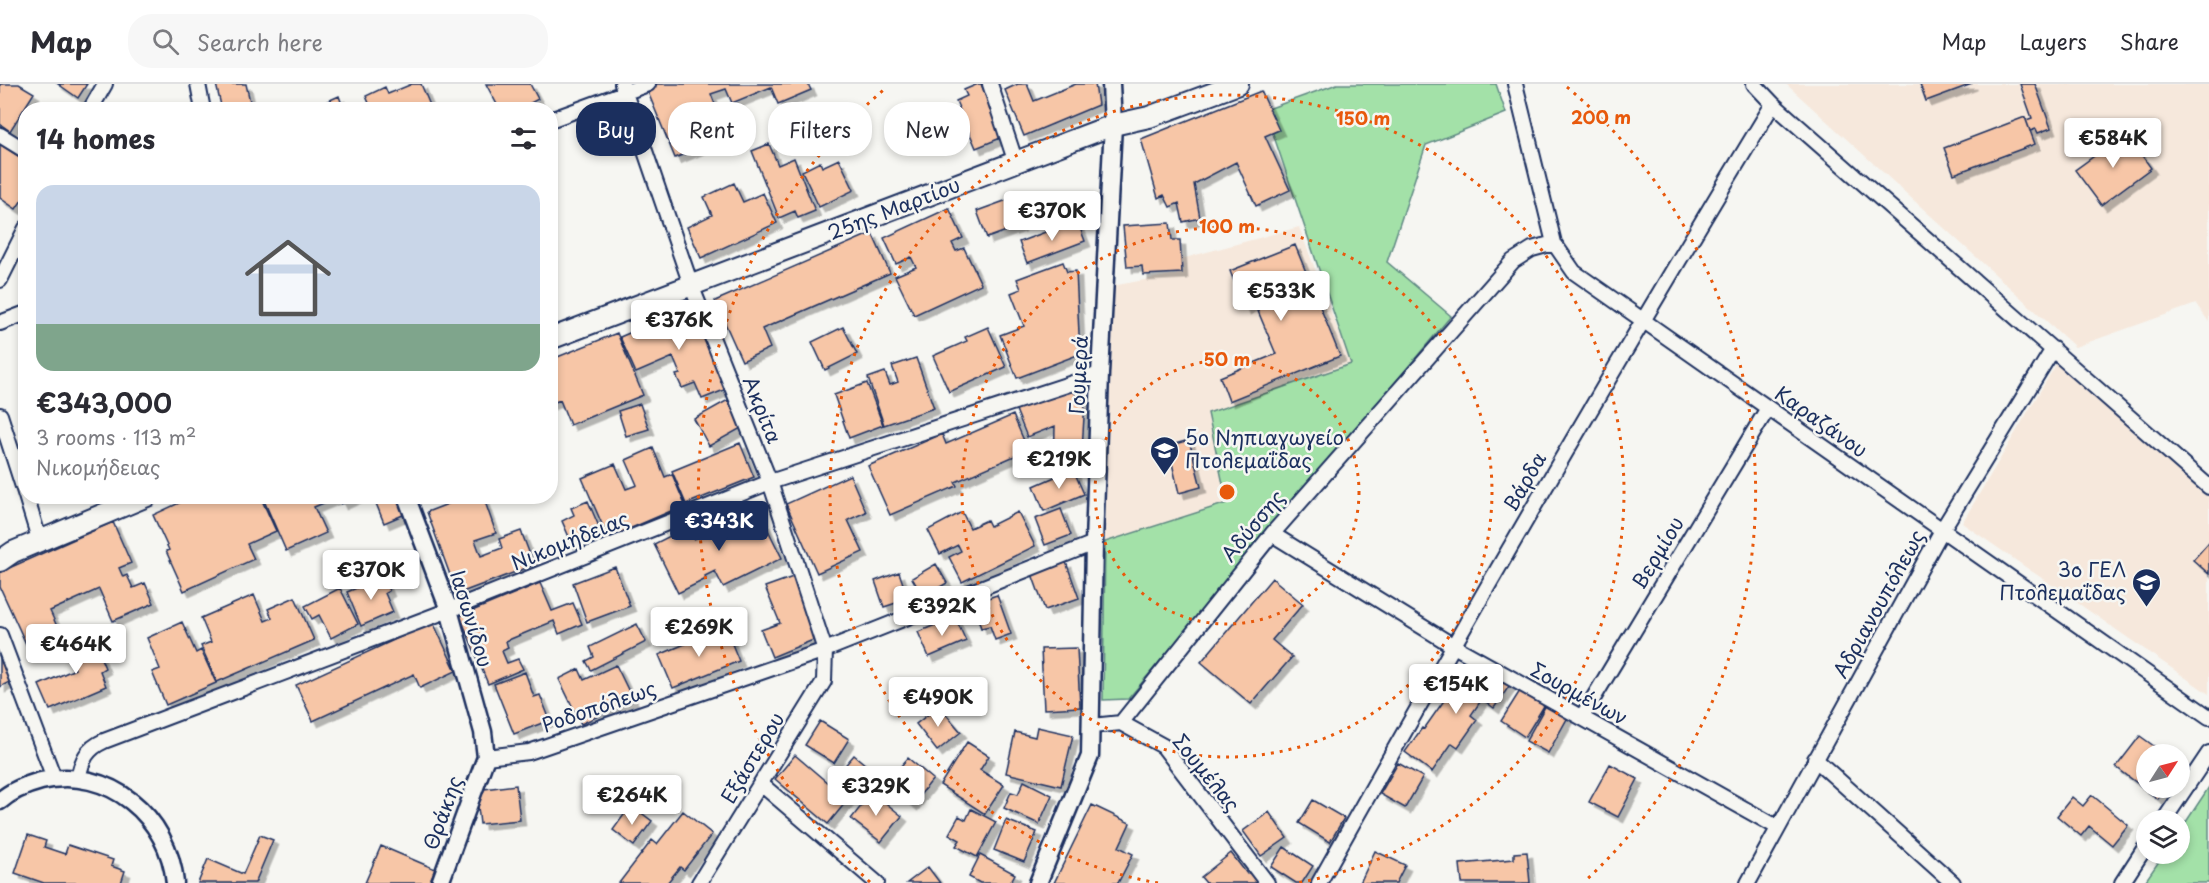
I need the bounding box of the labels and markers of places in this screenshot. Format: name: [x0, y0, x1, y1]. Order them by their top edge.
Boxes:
pin: €584K: [2071, 118, 2155, 169]
pin: €370K: [1010, 191, 1094, 242]
pin: €533K: [1239, 271, 1323, 322]
pin: €376K: [637, 300, 721, 351]
place label: 5ο Νηπιαγωγείο Πτολεμαΐδας: [1185, 422, 1344, 475]
school or university icon: 5ο Νηπιαγωγείο Πτολεμαΐδας: [1148, 434, 1180, 476]
pin: €219K: [1017, 439, 1101, 490]
centre of rings: [1217, 482, 1237, 502]
pin: €343K: [677, 501, 761, 552]
pin: €370K: [329, 550, 413, 601]
place label: 3ο ΓΕΛ Πτολεμαΐδας: [1999, 554, 2126, 607]
school or university icon: 3ο ΓΕΛ Πτολεμαΐδας: [2131, 566, 2163, 608]
pin: €392K: [900, 586, 984, 637]
pin: €269K: [657, 607, 741, 658]
pin: €464K: [34, 624, 118, 675]
pin: €154K: [1414, 664, 1498, 715]
pin: €490K: [896, 677, 980, 728]
pin: €329K: [834, 766, 918, 817]
pin: €264K: [590, 775, 674, 826]

